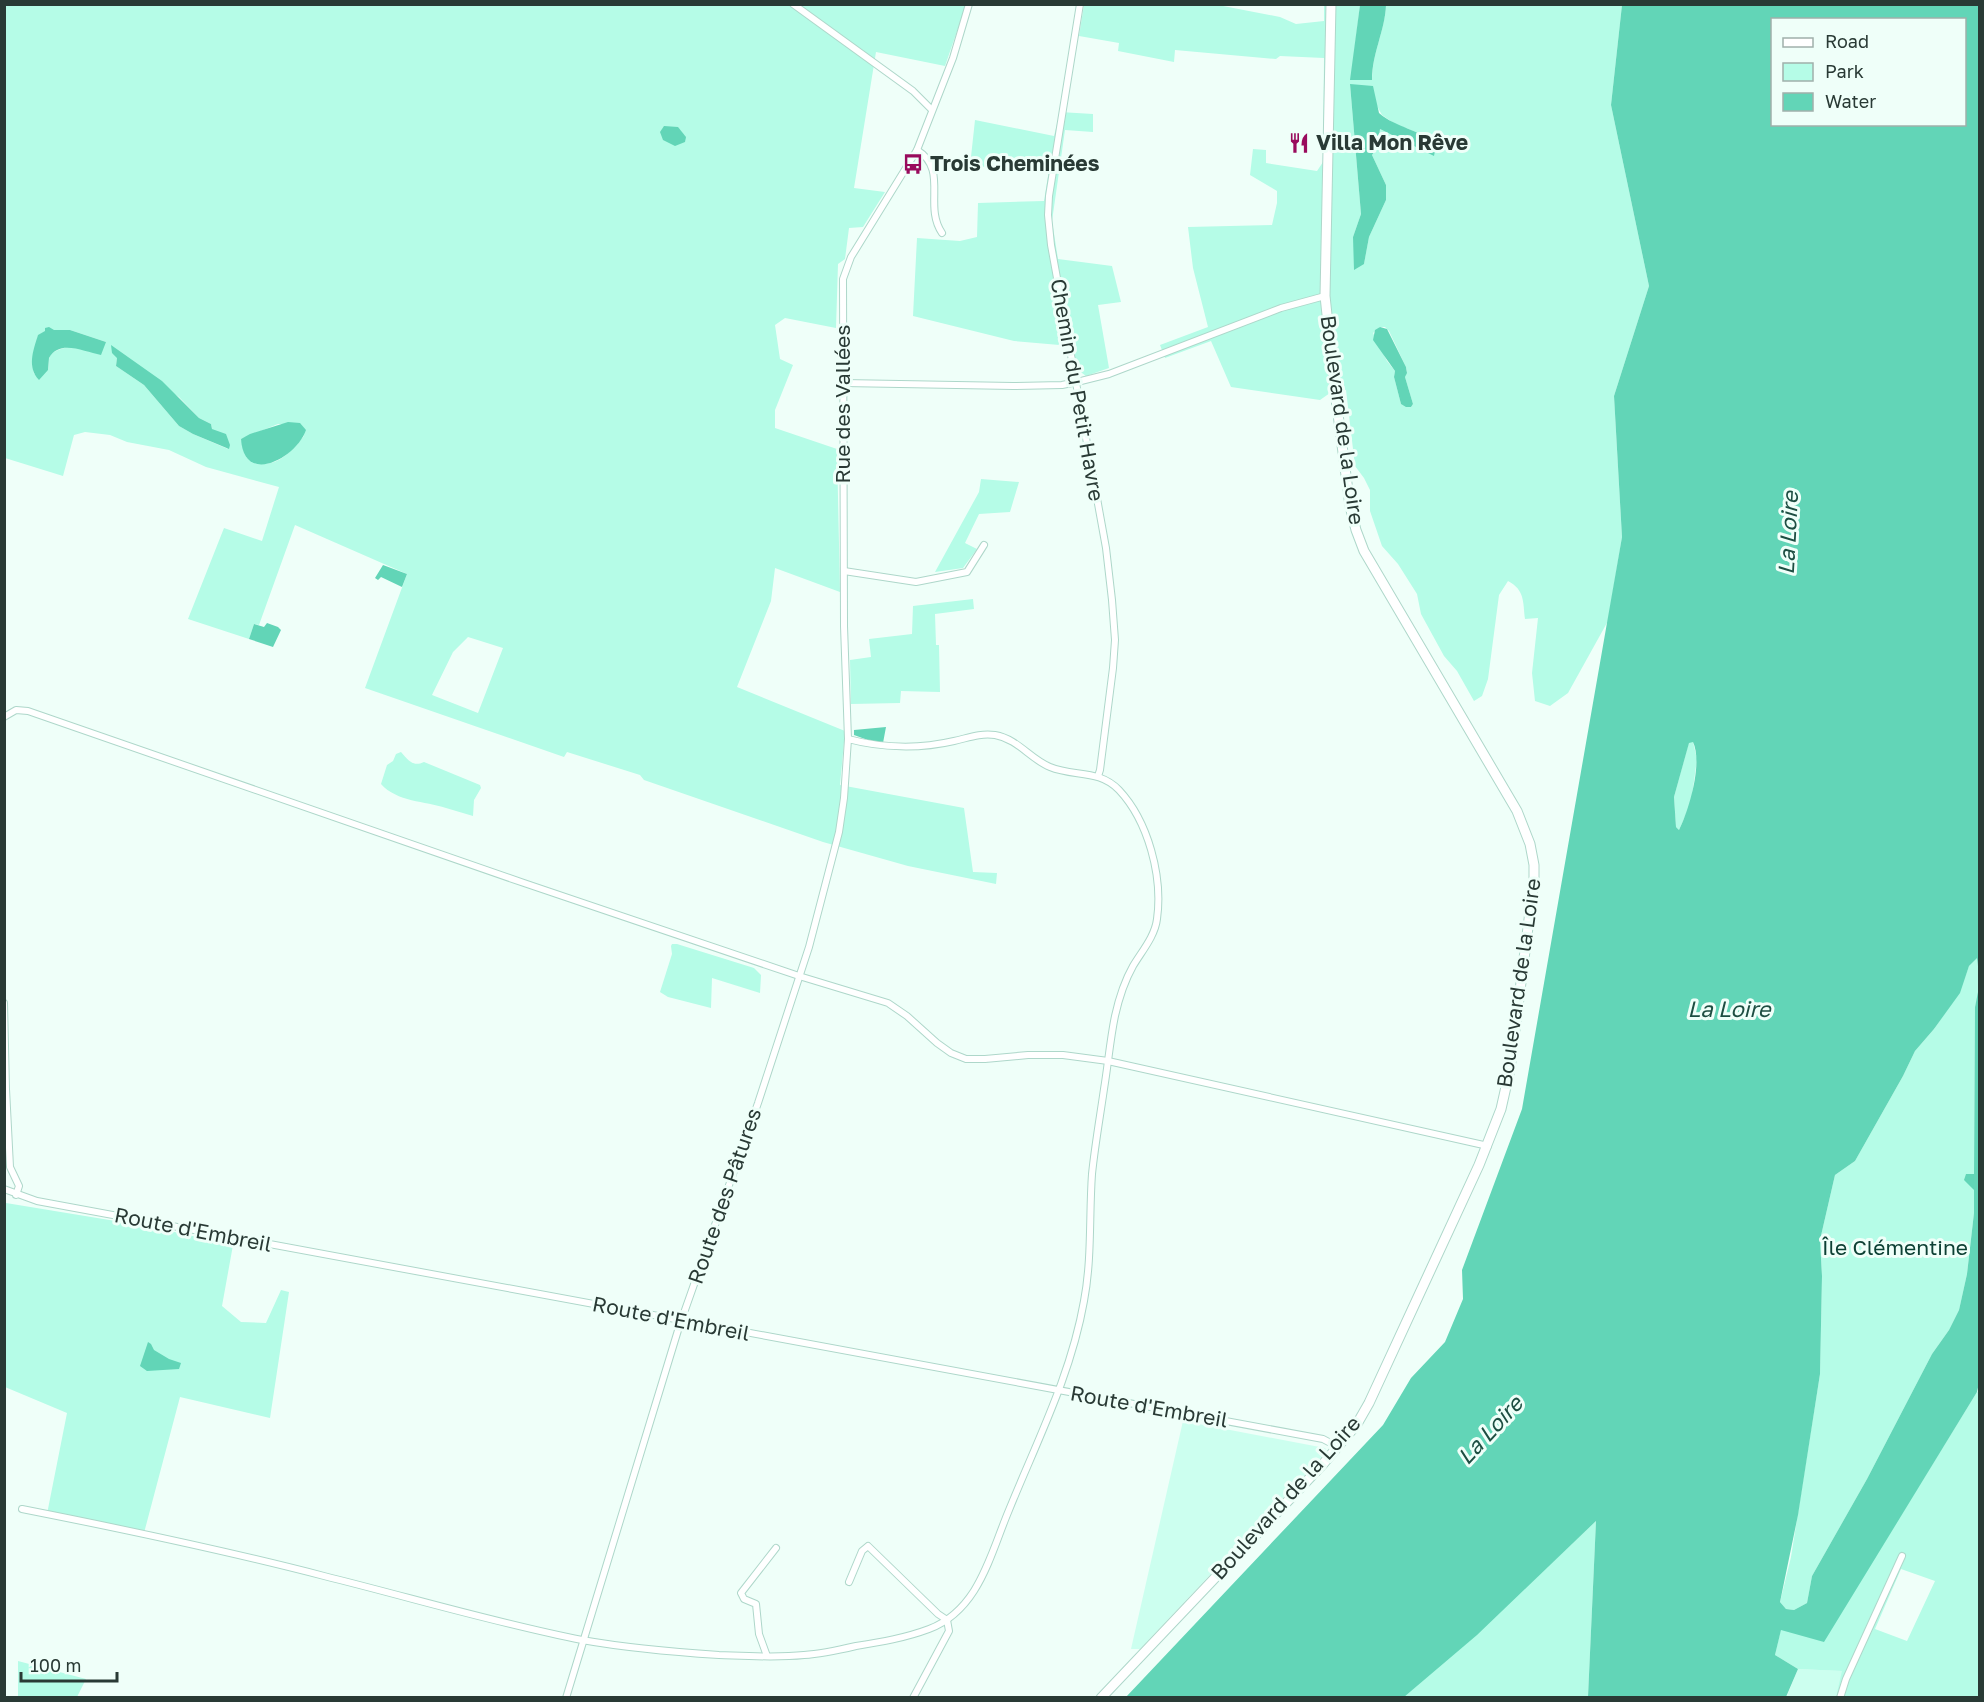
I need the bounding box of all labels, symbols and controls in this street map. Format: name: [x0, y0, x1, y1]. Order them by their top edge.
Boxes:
legend: [1771, 18, 1966, 126]
text: Road: [1825, 30, 1869, 52]
text: Park: [1825, 60, 1864, 82]
text: Water: [1825, 90, 1876, 112]
place label: Villa Mon Rêve: [1316, 129, 1468, 155]
restaurant icon: Villa Mon Rêve: [1287, 131, 1311, 155]
place label: Trois Cheminées: [930, 150, 1100, 176]
bus stop icon: Trois Cheminées: [901, 152, 925, 176]
street label: Chemin du Petit Havre: [1046, 277, 1110, 503]
street label: Boulevard de la Loire: [1315, 314, 1371, 526]
street label: Rue des Vallées: [829, 325, 855, 483]
water label: La Loire: [1772, 488, 1803, 575]
street label: Boulevard de la Loire: [1490, 877, 1546, 1089]
water label: La Loire: [1687, 995, 1773, 1022]
street label: Route des Pâtures: [682, 1104, 766, 1287]
street label: Route d'Embreil: [112, 1201, 274, 1257]
park label: Île Clémentine: [1821, 1234, 1968, 1260]
street label: Route d'Embreil: [590, 1290, 752, 1346]
street label: Route d'Embreil: [1068, 1379, 1230, 1433]
water label: La Loire: [1451, 1388, 1529, 1469]
street label: Boulevard de la Loire: [1205, 1410, 1366, 1584]
scale bar: [21, 1645, 117, 1683]
text: 100 m: [30, 1654, 81, 1676]

